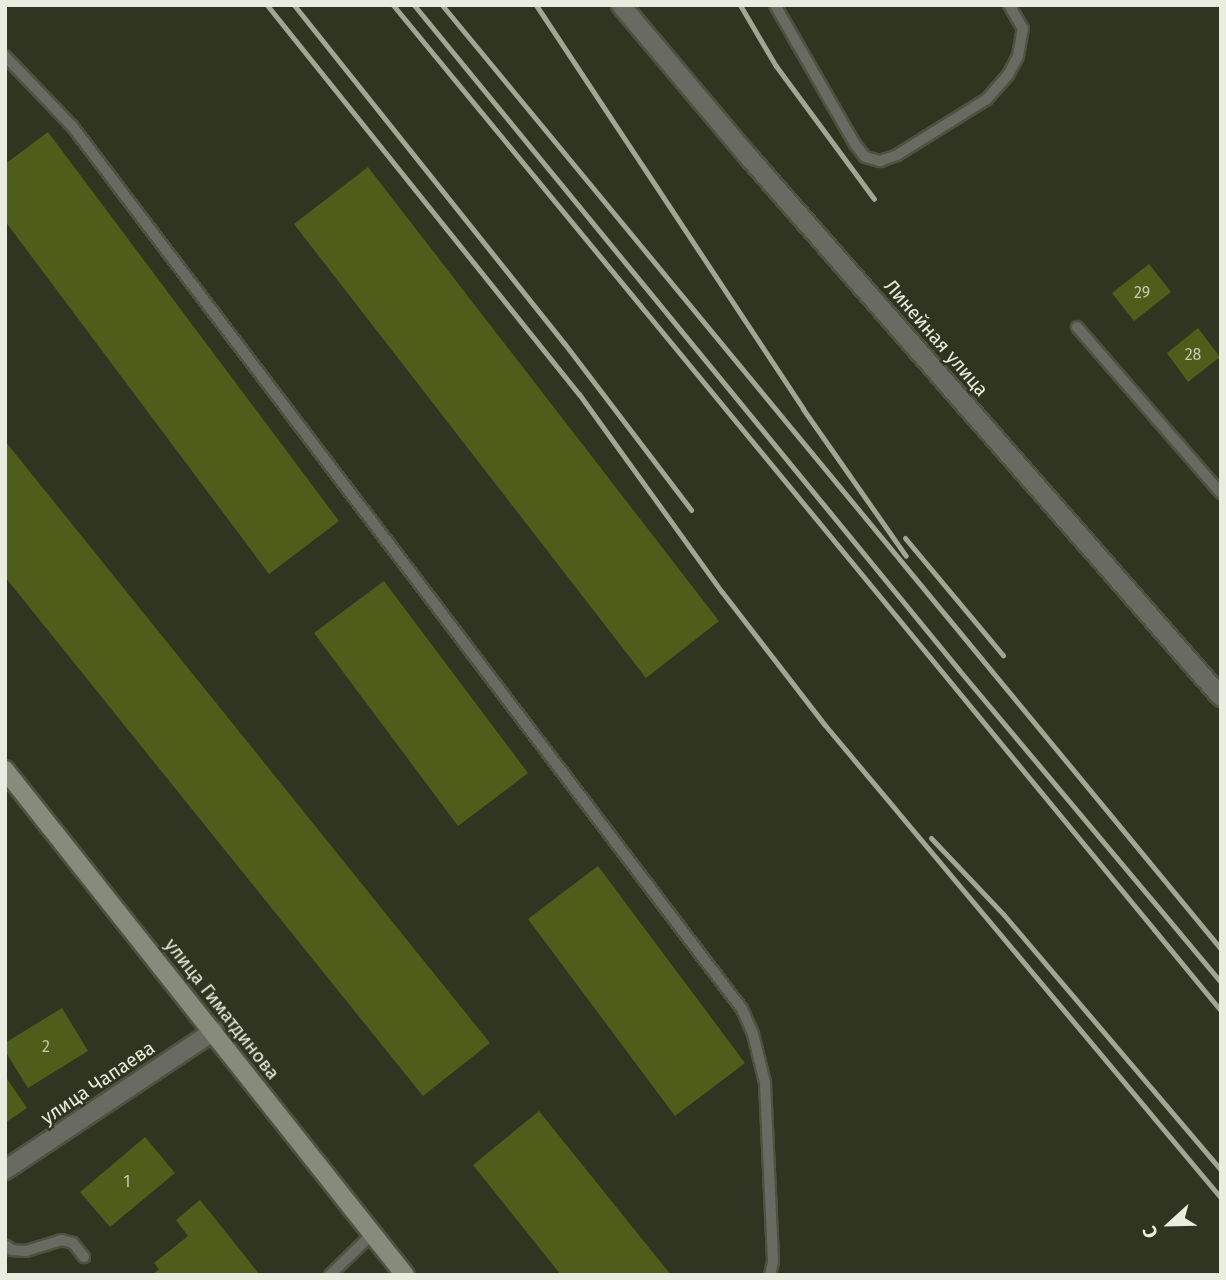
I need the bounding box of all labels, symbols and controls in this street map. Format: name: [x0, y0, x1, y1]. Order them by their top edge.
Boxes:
street label: Линейная улица: [879, 275, 993, 401]
house number: 29: [1134, 283, 1150, 303]
house number: 28: [1185, 345, 1201, 365]
street label: улица Гиматдинова: [160, 934, 284, 1084]
street label: улица Чапаева: [37, 1036, 159, 1130]
house number: 2: [42, 1037, 50, 1057]
house number: 1: [124, 1172, 130, 1192]
north arrow: [1135, 1189, 1205, 1259]
text: С: [1137, 1223, 1163, 1241]

